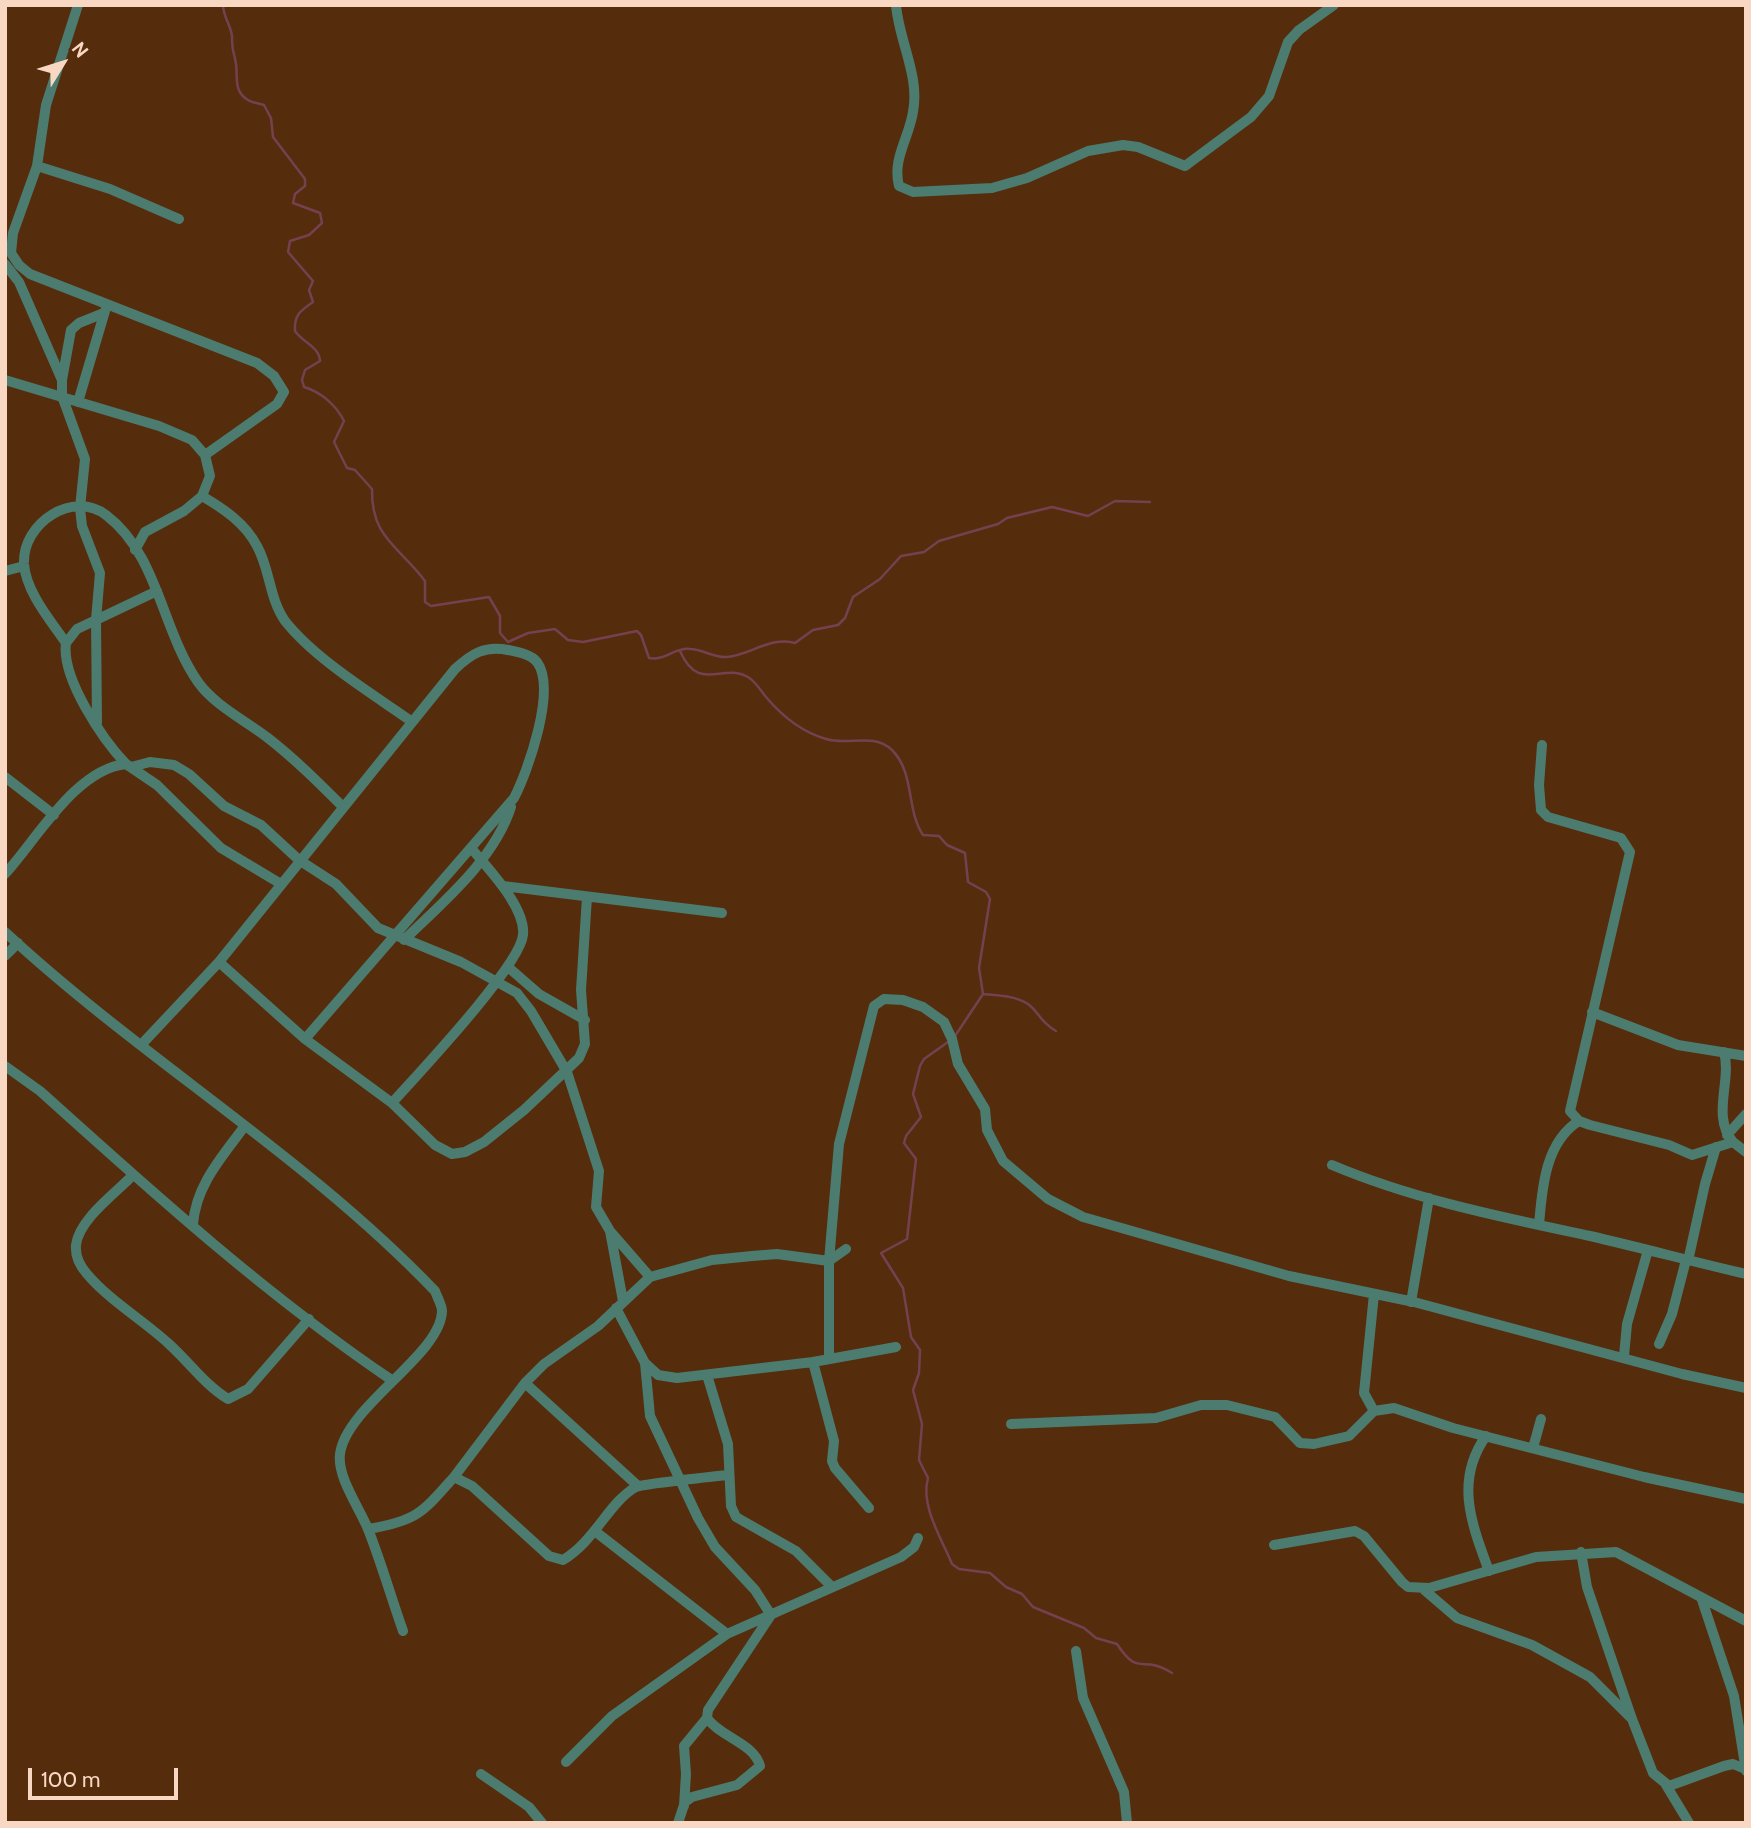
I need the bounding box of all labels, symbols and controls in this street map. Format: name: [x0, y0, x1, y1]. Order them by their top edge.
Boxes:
north arrow: [28, 28, 98, 98]
text: N: [67, 37, 93, 62]
scale bar: [32, 1755, 182, 1799]
text: 100 m: [41, 1767, 100, 1792]

